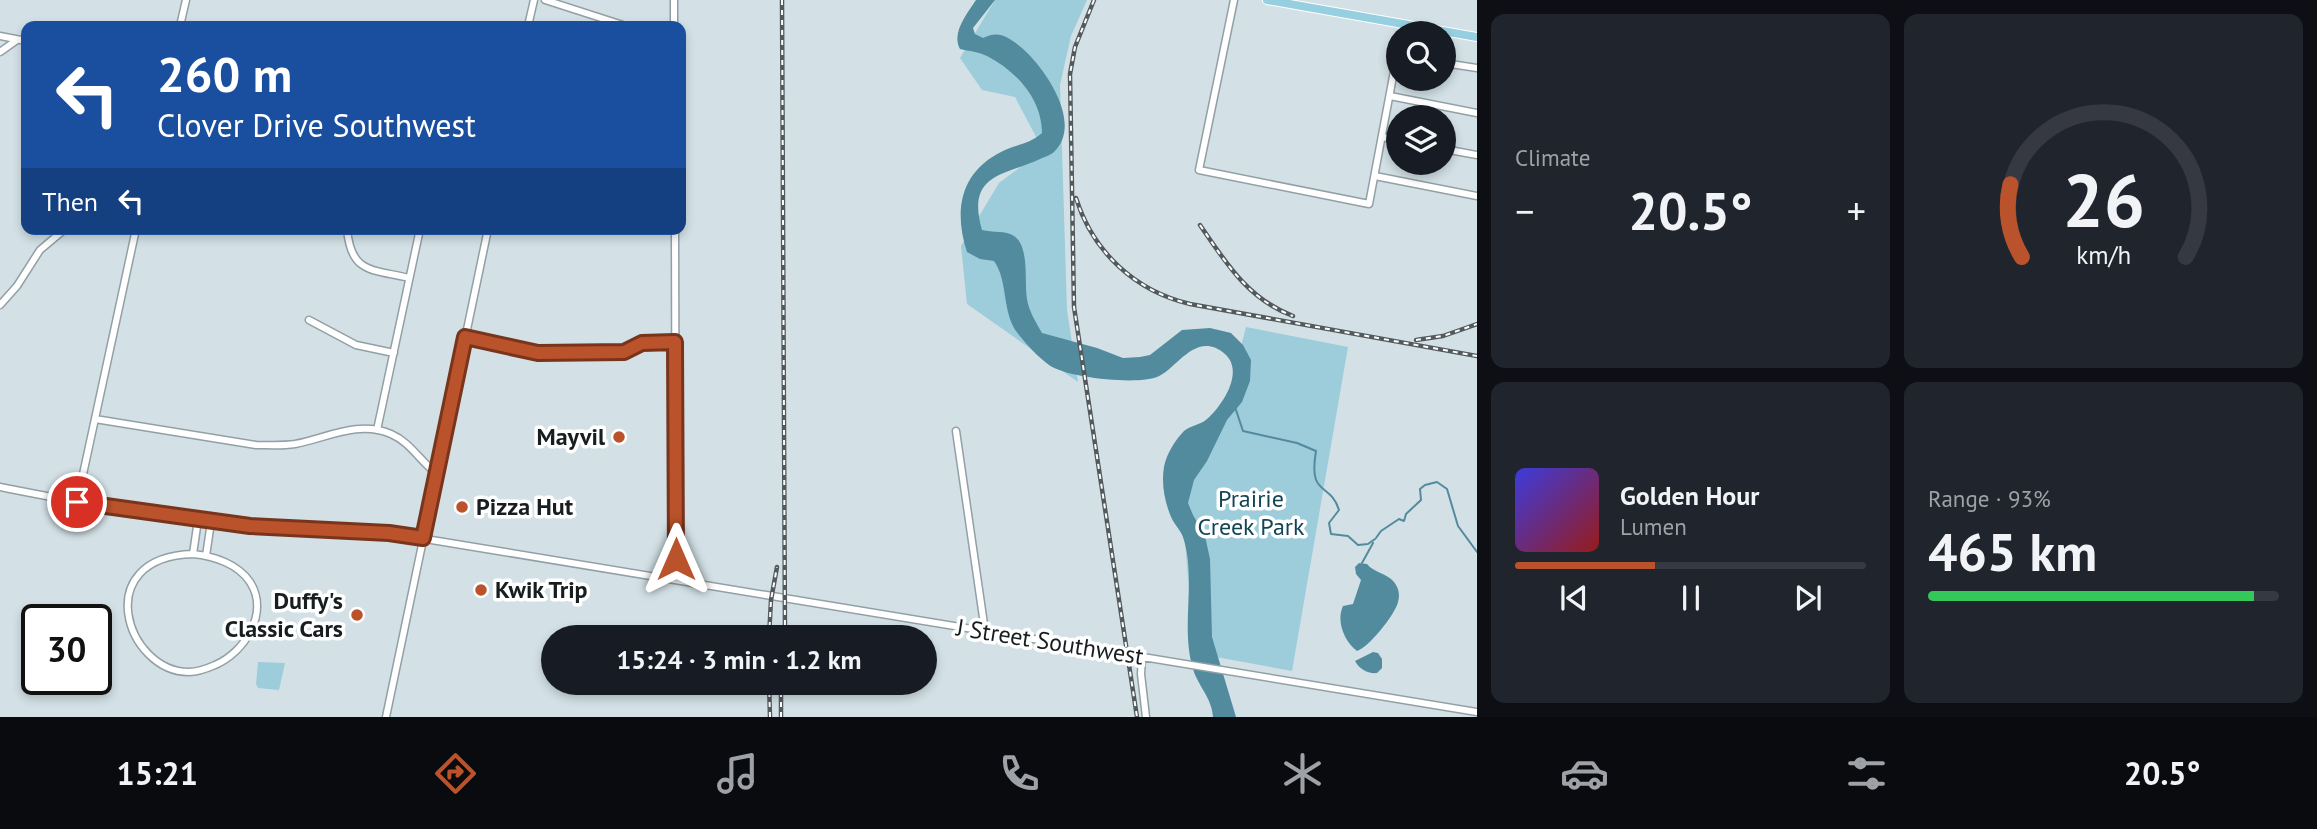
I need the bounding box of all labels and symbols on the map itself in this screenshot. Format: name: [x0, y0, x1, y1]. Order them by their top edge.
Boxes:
place label: Mayvil: [536, 421, 606, 452]
marker: Mayvil: [611, 429, 627, 445]
pin: [47, 472, 107, 532]
park label: Prairie Creek Park: [1198, 483, 1305, 542]
place label: Pizza Hut: [476, 491, 574, 522]
marker: Pizza Hut: [454, 499, 470, 515]
position arrow: [639, 522, 713, 596]
place label: Kwik Trip: [495, 574, 588, 605]
marker: Kwik Trip: [473, 582, 489, 598]
place label: Duffy's Classic Cars: [225, 585, 343, 644]
speed limit sign: 30: [21, 604, 112, 695]
marker: Duffy's Classic Cars: [349, 607, 365, 623]
street label: J Street Southwest: [953, 611, 1146, 672]

